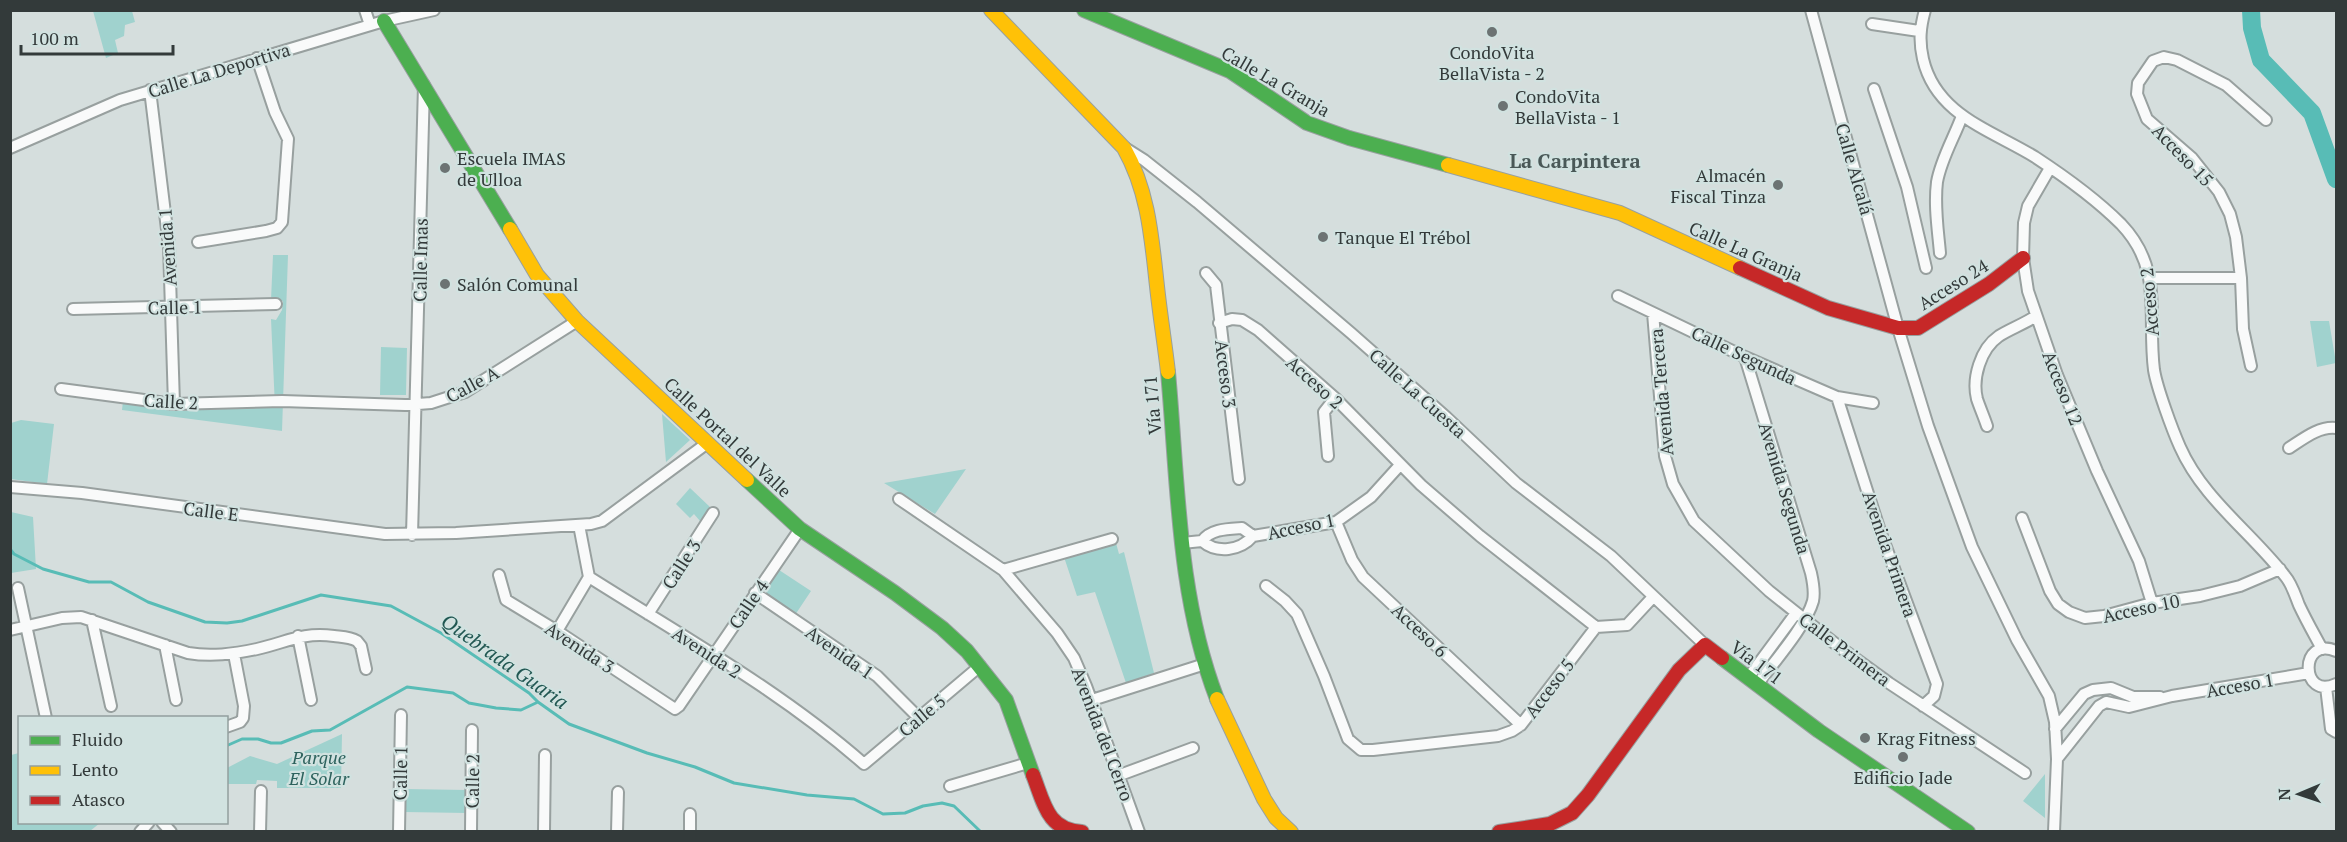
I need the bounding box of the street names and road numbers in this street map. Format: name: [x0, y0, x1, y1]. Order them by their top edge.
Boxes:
street label: Calle La Deportiva: [145, 37, 293, 103]
street label: Calle La Granja: [1217, 40, 1335, 122]
street label: Acceso 15: [2147, 119, 2219, 191]
street label: Calle Alcalá: [1830, 120, 1880, 218]
street label: Avenida 1: [152, 207, 182, 287]
street label: Calle La Granja: [1686, 215, 1806, 287]
street label: Calle Imas: [407, 218, 433, 302]
street label: Acceso 24: [1914, 253, 1993, 315]
street label: Acceso 2: [2134, 267, 2164, 337]
street label: Calle 1: [148, 295, 202, 319]
street label: Calle Segunda: [1688, 320, 1800, 390]
street label: Avenida Tercera: [1643, 327, 1679, 457]
street label: Acceso 3: [1210, 339, 1242, 409]
street label: Calle La Cuesta: [1364, 343, 1472, 443]
street label: Acceso 12: [2037, 347, 2089, 429]
street label: Acceso 2: [1282, 350, 1348, 414]
street label: Calle A: [441, 360, 503, 408]
street label: Calle Portal del Valle: [659, 372, 797, 502]
street label: Vía 171: [1137, 374, 1167, 436]
street label: Calle 2: [143, 388, 199, 414]
street label: Avenida Segunda: [1754, 419, 1816, 557]
street label: Avenida Primera: [1857, 488, 1923, 620]
street label: Calle E: [182, 496, 240, 526]
street label: Acceso 1: [1265, 507, 1337, 545]
street label: Calle 3: [656, 535, 706, 593]
street label: Calle 4: [723, 574, 773, 633]
street label: Acceso 10: [2100, 588, 2182, 628]
street label: Acceso 6: [1387, 598, 1454, 662]
street label: Calle Primera: [1794, 607, 1896, 691]
street label: Avenida 3: [541, 616, 619, 678]
street label: Avenida 1: [801, 620, 879, 684]
street label: Avenida 2: [668, 621, 746, 683]
street label: Vía 171: [1726, 635, 1788, 689]
street label: Acceso 5: [1519, 653, 1579, 723]
street label: Avenida del Cerro: [1066, 664, 1140, 804]
street label: Acceso 1: [2204, 667, 2276, 703]
street label: Calle 5: [893, 688, 951, 742]
street label: Calle 1: [388, 746, 412, 800]
street label: Calle 2: [460, 754, 484, 808]

